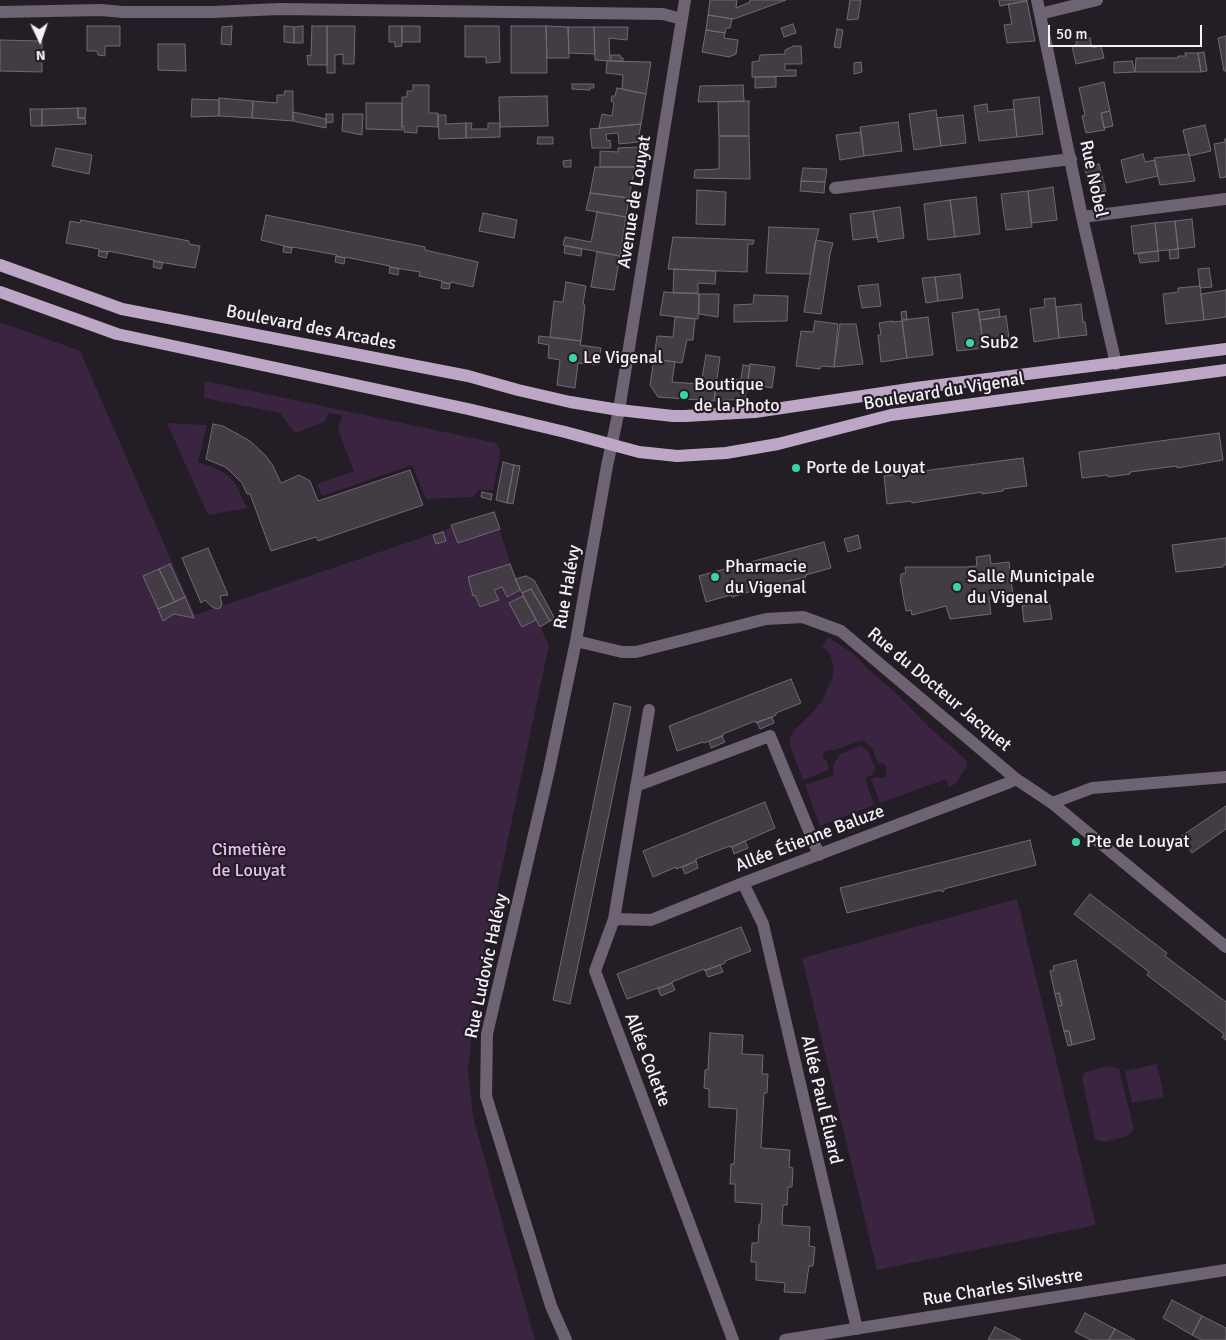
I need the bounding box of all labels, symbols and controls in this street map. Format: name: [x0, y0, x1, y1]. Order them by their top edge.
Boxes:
north arrow: [15, 15, 65, 65]
scale bar: [1051, 15, 1205, 47]
text: 50 m: [1056, 25, 1087, 43]
text: N: [35, 47, 46, 64]
street label: Avenue de Louyat: [614, 134, 656, 270]
street label: Rue Nobel: [1074, 138, 1112, 220]
street label: Boulevard des Arcades: [224, 301, 398, 355]
place label: Sub2: [980, 332, 1019, 354]
marker: Sub2: [964, 337, 976, 349]
place label: Le Vigenal: [583, 347, 663, 369]
marker: Le Vigenal: [567, 352, 579, 364]
street label: Boulevard du Vigenal: [862, 369, 1026, 415]
place label: Boutique de la Photo: [694, 374, 780, 416]
marker: Boutique de la Photo: [678, 389, 690, 401]
place label: Porte de Louyat: [806, 457, 925, 479]
marker: Porte de Louyat: [790, 462, 802, 474]
street label: Rue Halévy: [550, 543, 586, 631]
place label: Pharmacie du Vigenal: [725, 556, 807, 598]
place label: Salle Municipale du Vigenal: [967, 566, 1095, 608]
marker: Pharmacie du Vigenal: [709, 571, 721, 583]
marker: Salle Municipale du Vigenal: [951, 581, 963, 593]
street label: Rue du Docteur Jacquet: [863, 623, 1015, 757]
street label: Allée Étienne Baluze: [733, 801, 887, 877]
place label: Pte de Louyat: [1086, 831, 1189, 853]
marker: Pte de Louyat: [1070, 836, 1082, 848]
park label: Cimetière de Louyat: [212, 839, 286, 882]
street label: Rue Ludovic Halévy: [461, 891, 513, 1041]
street label: Allée Colette: [619, 1010, 675, 1110]
street label: Allée Paul Éluard: [796, 1034, 846, 1166]
street label: Rue Charles Silvestre: [921, 1265, 1085, 1311]

